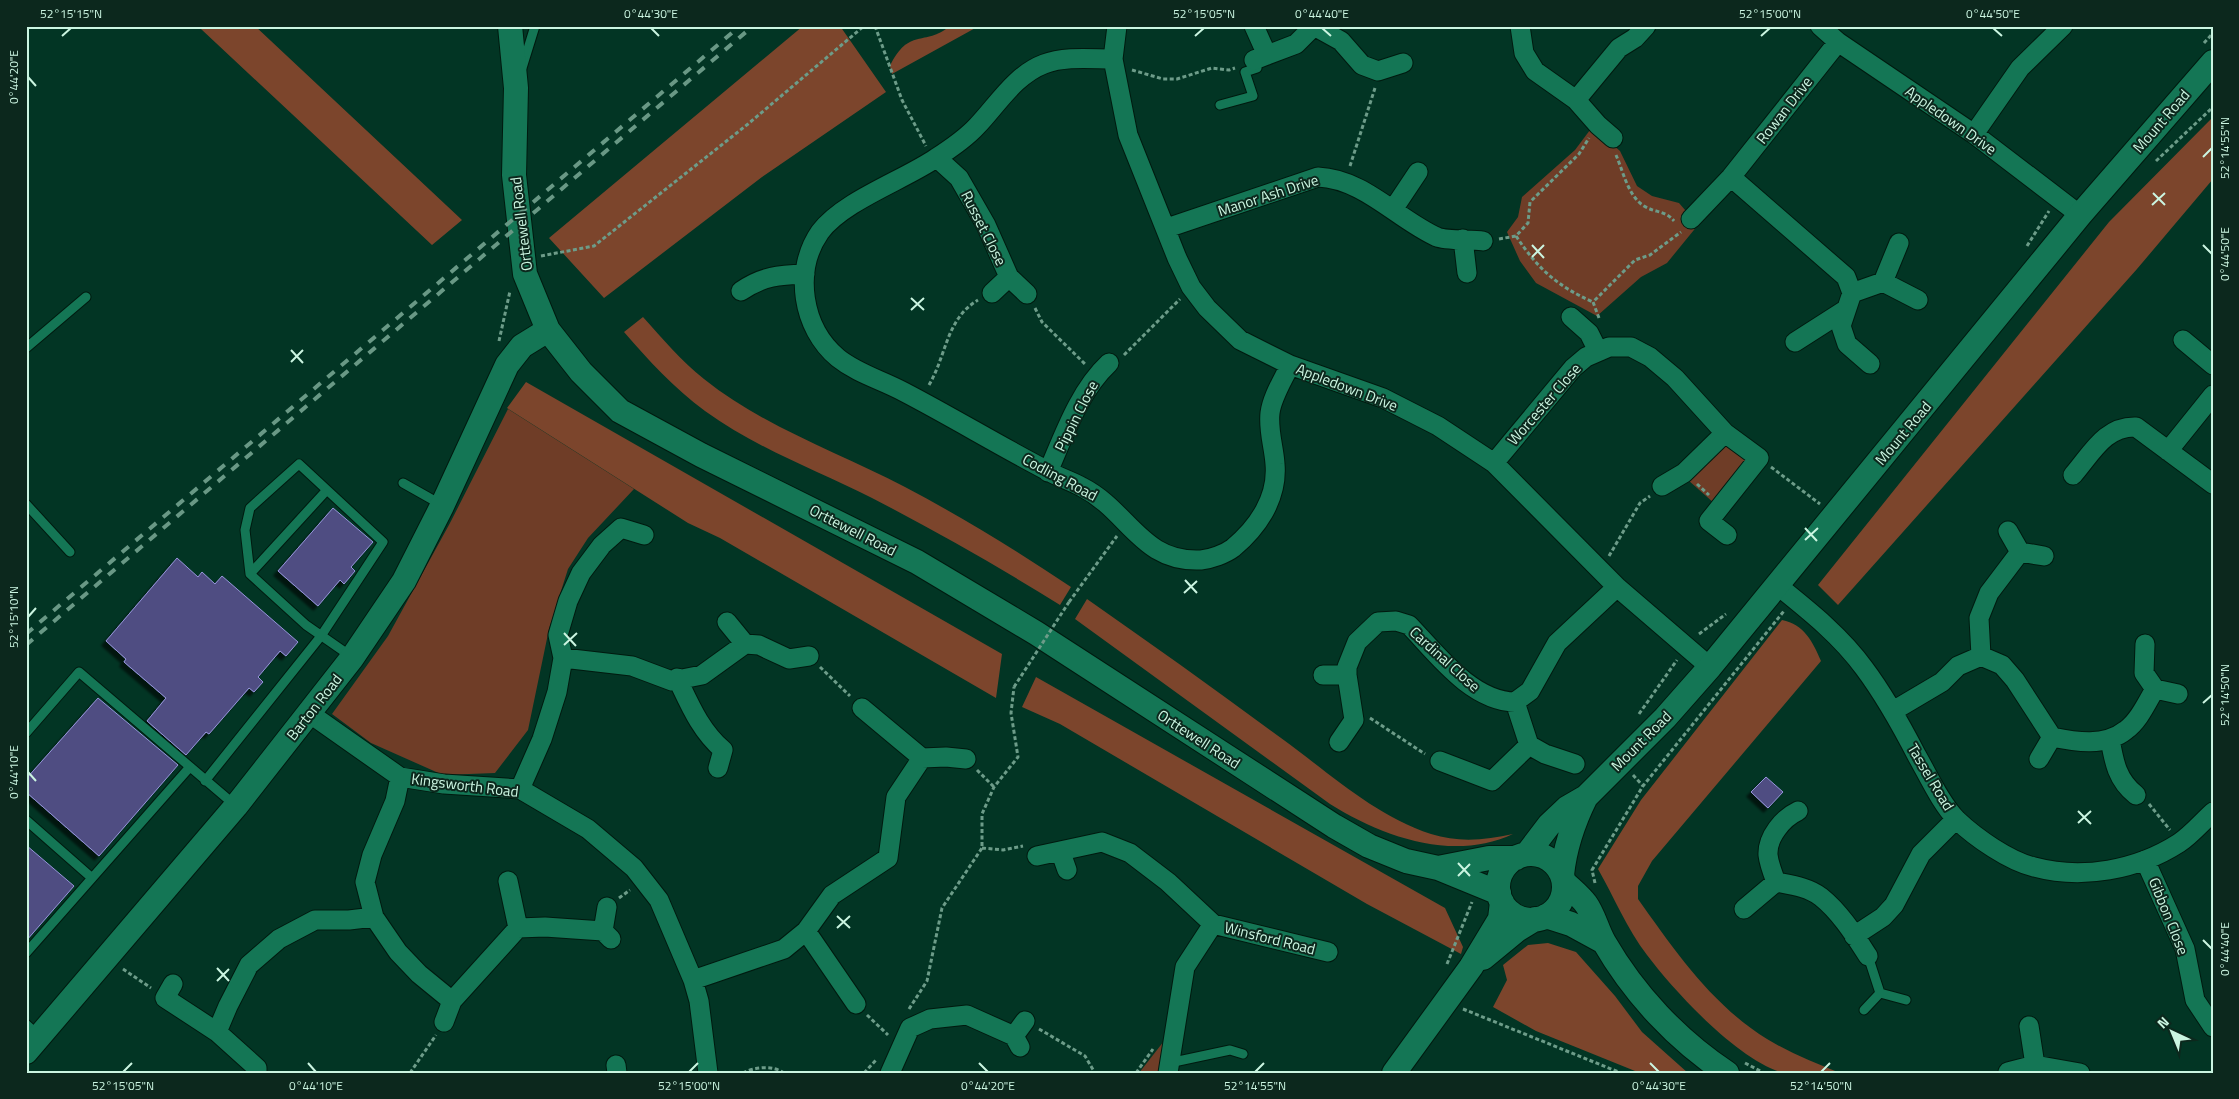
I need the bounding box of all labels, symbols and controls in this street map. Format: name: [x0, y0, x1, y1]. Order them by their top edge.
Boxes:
text: 52°15'15"N: [40, 4, 102, 23]
text: 0°44'30"E: [624, 4, 678, 23]
text: 52°15'05"N: [1173, 4, 1235, 23]
text: 0°44'40"E: [1295, 4, 1349, 23]
text: 52°15'00"N: [1739, 4, 1801, 23]
text: 0°44'50"E: [1966, 4, 2020, 23]
text: 0°44'20"E: [4, 50, 23, 104]
street label: Rowan Drive: [1750, 71, 1818, 149]
street label: Appledown Drive: [1901, 80, 2001, 160]
street label: Mount Road: [2127, 84, 2195, 158]
text: 52°14'55"N: [2215, 117, 2234, 179]
street label: Manor Ash Drive: [1215, 168, 1321, 222]
street label: Orttewell Road: [504, 176, 538, 272]
street label: Russet Close: [955, 187, 1013, 269]
text: 0°44'50"E: [2215, 227, 2234, 281]
street label: Appledown Drive: [1293, 357, 1401, 417]
street label: Worcester Close: [1502, 358, 1586, 450]
street label: Pippin Close: [1048, 377, 1104, 455]
street label: Mount Road: [1869, 396, 1937, 470]
street label: Codling Road: [1018, 448, 1102, 506]
street label: Orttewell Road: [806, 498, 900, 562]
text: 52°15'10"N: [4, 586, 23, 648]
street label: Cardinal Close: [1404, 621, 1486, 697]
text: 52°14'50"N: [2215, 664, 2234, 726]
street label: Barton Road: [281, 669, 347, 745]
street label: Orttewell Road: [1153, 704, 1245, 774]
street label: Mount Road: [1605, 705, 1677, 777]
street label: Tassel Road: [1902, 739, 1960, 815]
text: 0°44'10"E: [4, 745, 23, 799]
street label: Kingsworth Road: [410, 767, 520, 803]
street label: Gibbon Close: [2143, 874, 2195, 958]
street label: Winsford Road: [1222, 916, 1318, 960]
text: 0°44'40"E: [2215, 922, 2234, 976]
north arrow: [2146, 1006, 2196, 1056]
text: N: [2152, 1011, 2173, 1033]
text: 52°15'05"N: [92, 1076, 154, 1095]
text: 0°44'10"E: [289, 1076, 343, 1095]
text: 52°15'00"N: [658, 1076, 720, 1095]
text: 0°44'20"E: [961, 1076, 1015, 1095]
text: 52°14'55"N: [1224, 1076, 1286, 1095]
text: 0°44'30"E: [1632, 1076, 1686, 1095]
text: 52°14'50"N: [1790, 1076, 1852, 1095]

